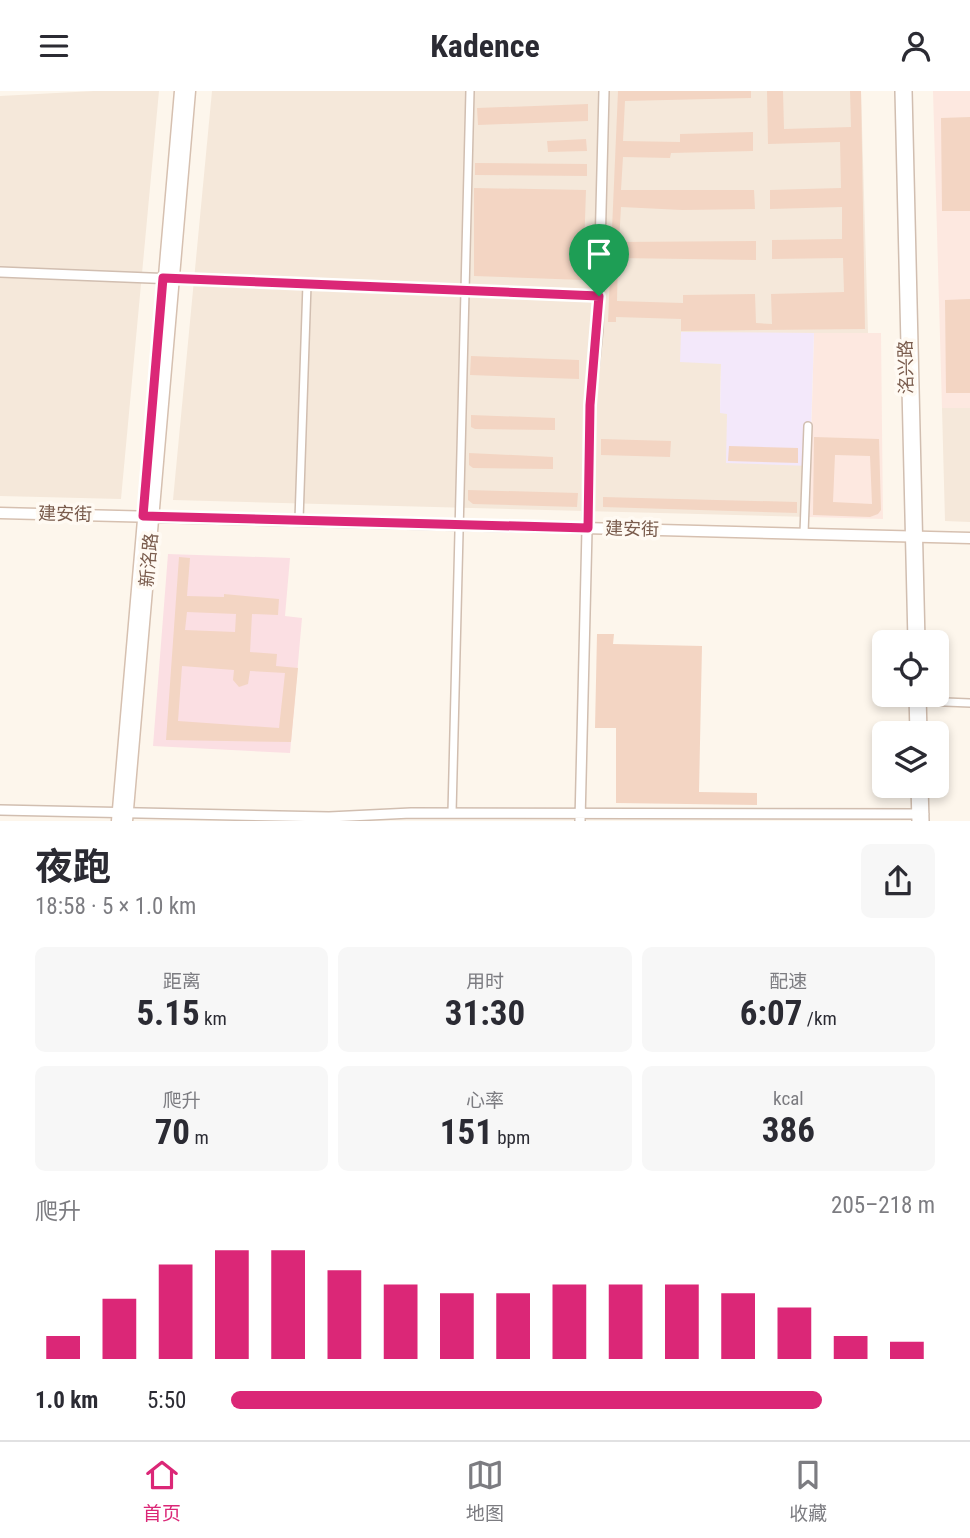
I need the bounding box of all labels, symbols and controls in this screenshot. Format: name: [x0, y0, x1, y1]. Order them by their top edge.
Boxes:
icon: menu: [35, 27, 73, 65]
text: Kadence: [430, 27, 540, 65]
icon: person: [897, 27, 935, 65]
pin: [569, 224, 629, 296]
icon: arrive: [580, 235, 618, 273]
street label: 洺兴路: [895, 340, 916, 394]
street label: 建安街: [38, 503, 92, 524]
street label: 建安街: [605, 518, 659, 539]
street label: 新洺路: [136, 532, 161, 588]
map controls: [872, 630, 949, 798]
button: locate: [872, 630, 949, 707]
button: layers: [872, 721, 949, 798]
button: share: [861, 844, 935, 918]
text: 夜跑: [35, 845, 111, 889]
text: 18:58 · 5 × 1.0 km: [35, 893, 196, 920]
text: 距离: [163, 970, 201, 993]
text: 用时: [466, 970, 504, 993]
text: 配速: [769, 970, 807, 993]
text: 5.15: [136, 993, 200, 1034]
text: 31:30: [445, 993, 525, 1034]
text: 6:07: [740, 993, 803, 1034]
text: km: [200, 1007, 227, 1030]
text: /km: [803, 1007, 837, 1030]
text: kcal: [773, 1087, 804, 1110]
text: 爬升: [163, 1089, 201, 1112]
text: 心率: [466, 1089, 504, 1112]
text: 386: [762, 1110, 815, 1151]
text: 70: [155, 1112, 190, 1153]
text: 151: [440, 1112, 493, 1153]
text: m: [190, 1126, 209, 1149]
text: bpm: [493, 1126, 530, 1149]
text: 205–218 m: [831, 1192, 935, 1219]
text: 爬升: [35, 1198, 81, 1225]
text: 1.0 km: [35, 1387, 98, 1414]
text: 5:50: [147, 1387, 186, 1414]
tab: 首页: [143, 1456, 181, 1525]
tab: 地图: [466, 1456, 504, 1525]
tab: 收藏: [789, 1456, 827, 1525]

